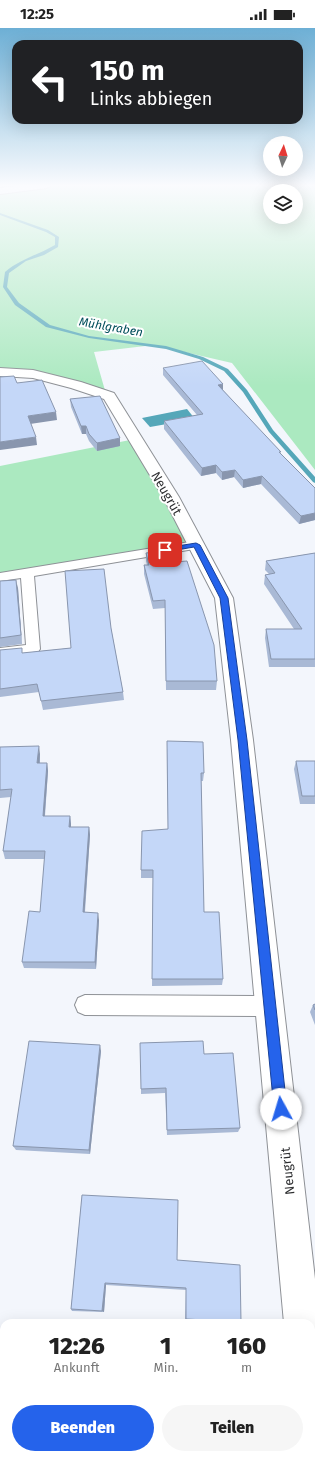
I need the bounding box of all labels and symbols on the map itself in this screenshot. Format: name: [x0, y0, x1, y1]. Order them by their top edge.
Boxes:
north arrow: [263, 136, 303, 176]
water label: Mühlgraben: [78, 314, 144, 340]
street label: Neugrüt: [148, 469, 185, 518]
pin: [148, 533, 182, 567]
position arrow: [260, 1088, 302, 1130]
street label: Neugrüt: [278, 1146, 297, 1195]

